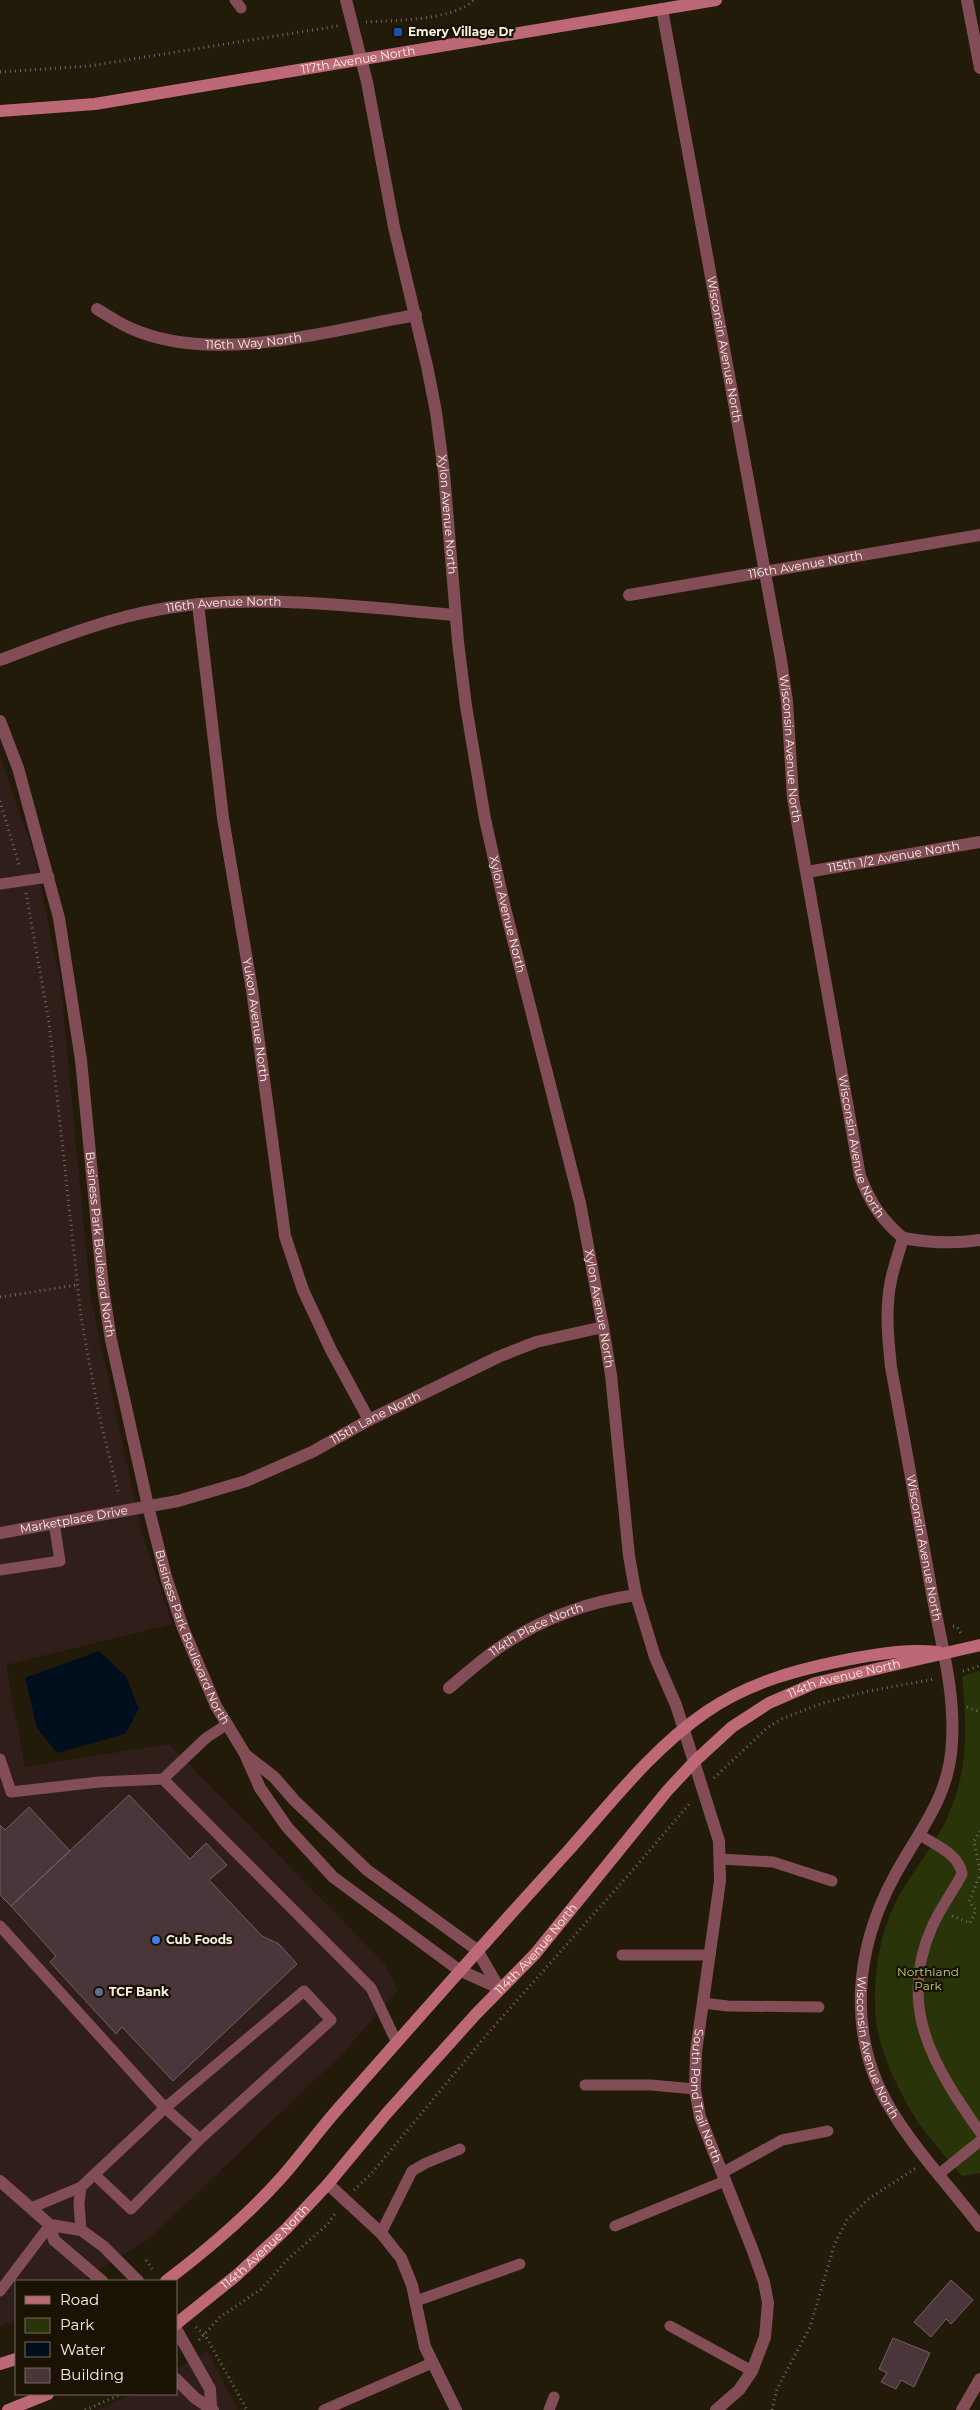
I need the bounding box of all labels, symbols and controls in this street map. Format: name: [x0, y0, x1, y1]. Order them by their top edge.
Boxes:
place label: Emery Village Dr: [408, 24, 514, 39]
marker: Emery Village Dr: [392, 26, 404, 38]
street label: 117th Avenue North: [300, 43, 416, 76]
street label: Wisconsin Avenue North: [704, 275, 745, 424]
street label: 116th Way North: [205, 329, 303, 352]
street label: Xylon Avenue North: [435, 454, 460, 575]
street label: 116th Avenue North: [747, 547, 864, 582]
street label: 116th Avenue North: [165, 593, 282, 615]
street label: Wisconsin Avenue North: [776, 674, 805, 824]
street label: 115th 1/2 Avenue North: [826, 838, 961, 875]
street label: Xylon Avenue North: [486, 854, 529, 974]
street label: Yukon Avenue North: [240, 957, 272, 1083]
street label: Wisconsin Avenue North: [835, 1074, 888, 1221]
street label: Business Park Boulevard North: [83, 1151, 118, 1338]
street label: Xylon Avenue North: [582, 1248, 618, 1369]
street label: 115th Lane North: [328, 1388, 423, 1447]
street label: Wisconsin Avenue North: [904, 1473, 945, 1622]
street label: Marketplace Drive: [19, 1502, 129, 1536]
street label: Business Park Boulevard North: [152, 1548, 233, 1727]
street label: 114th Place North: [486, 1599, 585, 1659]
street label: 114th Avenue North: [785, 1656, 902, 1701]
street label: 114th Avenue North: [492, 1900, 580, 1997]
place label: Cub Foods: [166, 1932, 233, 1947]
marker: Cub Foods: [150, 1934, 162, 1946]
park label: Northland Park: [897, 1964, 959, 1993]
street label: Wisconsin Avenue North: [854, 1975, 903, 2121]
place label: TCF Bank: [109, 1984, 169, 1999]
marker: TCF Bank: [93, 1986, 105, 1998]
street label: South Pond Trail North: [688, 2028, 725, 2165]
street label: 114th Avenue North: [218, 2201, 312, 2292]
legend: [15, 2280, 178, 2395]
text: Road: [60, 2290, 99, 2309]
text: Park: [60, 2315, 94, 2334]
text: Water: [60, 2340, 106, 2359]
text: Building: [60, 2365, 124, 2384]

